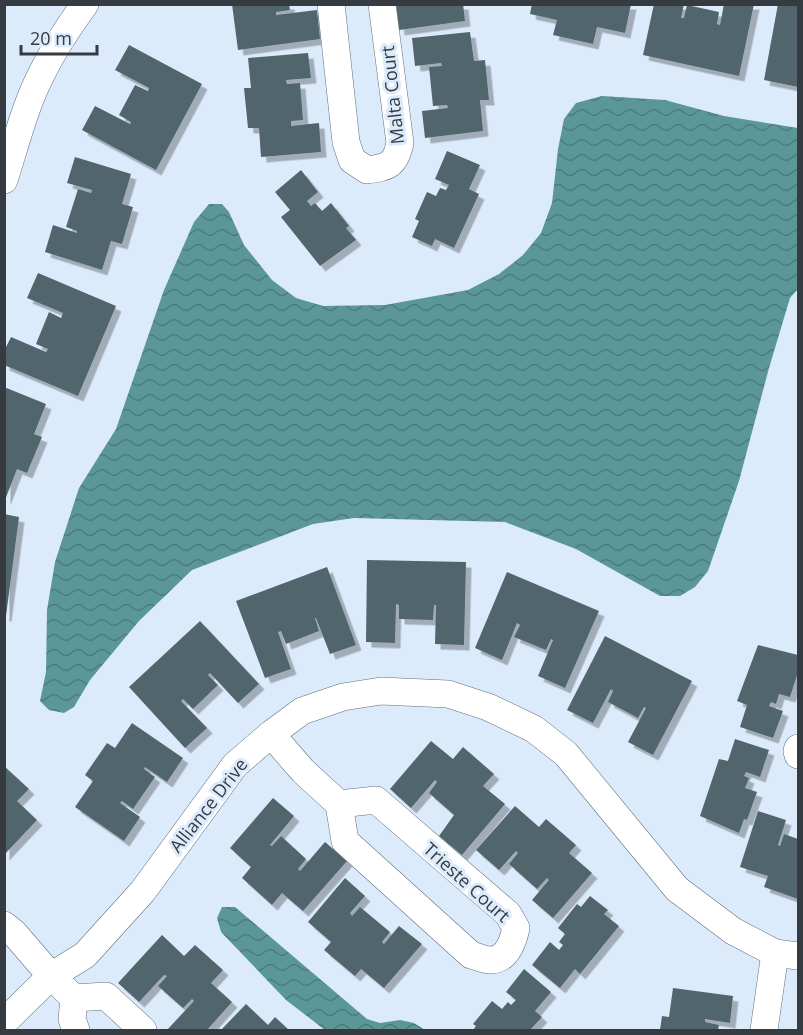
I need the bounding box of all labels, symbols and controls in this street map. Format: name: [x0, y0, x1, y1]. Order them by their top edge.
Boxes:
scale bar: [21, 18, 98, 56]
text: 20 m: [30, 26, 72, 50]
street label: Malta Court: [375, 45, 409, 145]
street label: Alliance Drive: [164, 753, 252, 857]
street label: Trieste Court: [419, 837, 515, 927]

